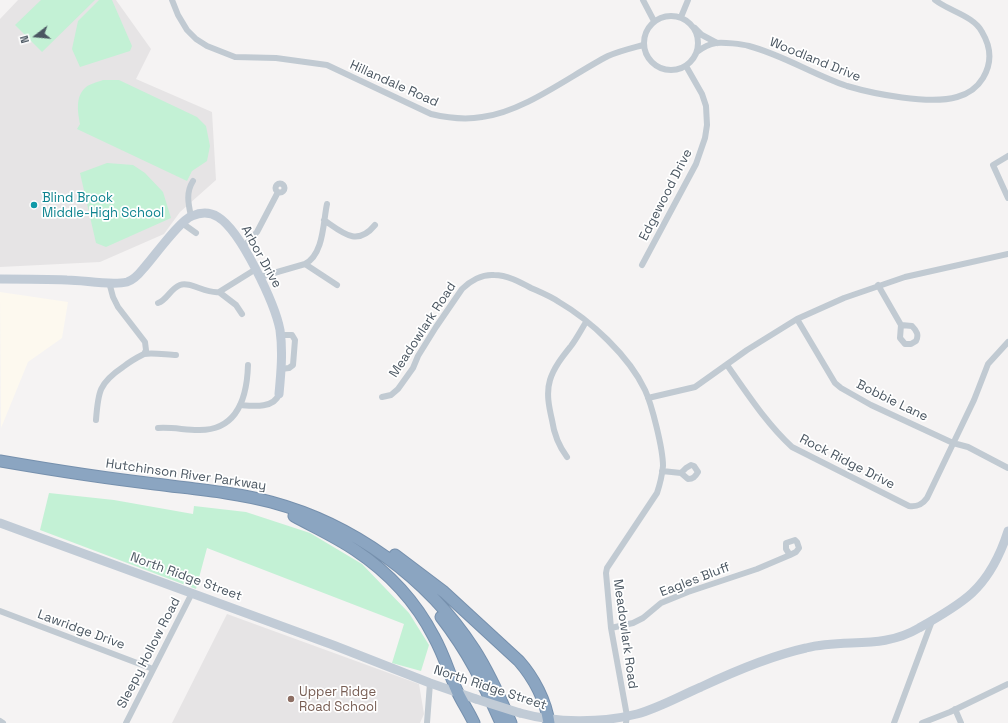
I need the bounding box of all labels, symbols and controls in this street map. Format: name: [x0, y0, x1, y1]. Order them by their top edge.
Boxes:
north arrow: [16, 16, 56, 56]
text: N: [17, 34, 32, 45]
street label: Woodland Drive: [767, 35, 863, 85]
street label: Hillandale Road: [347, 57, 441, 111]
street label: Edgewood Drive: [636, 147, 696, 243]
place label: Blind Brook Middle-High School: [42, 190, 164, 221]
marker: Blind Brook Middle-High School: [29, 200, 39, 210]
street label: Arbor Drive: [237, 223, 285, 291]
street label: Meadowlark Road: [386, 279, 460, 381]
street label: Bobbie Lane: [854, 377, 930, 425]
street label: Rock Ridge Drive: [797, 431, 897, 493]
street label: Hutchinson River Parkway: [105, 456, 267, 494]
street label: North Ridge Street: [128, 550, 244, 604]
street label: Eagles Bluff: [658, 560, 732, 600]
street label: Meadowlark Road: [610, 578, 640, 690]
street label: Sleepy Hollow Road: [114, 595, 184, 711]
street label: Lawridge Drive: [35, 607, 127, 653]
street label: North Ridge Street: [432, 662, 548, 714]
place label: Upper Ridge Road School: [299, 684, 377, 715]
marker: Upper Ridge Road School: [286, 694, 296, 704]

